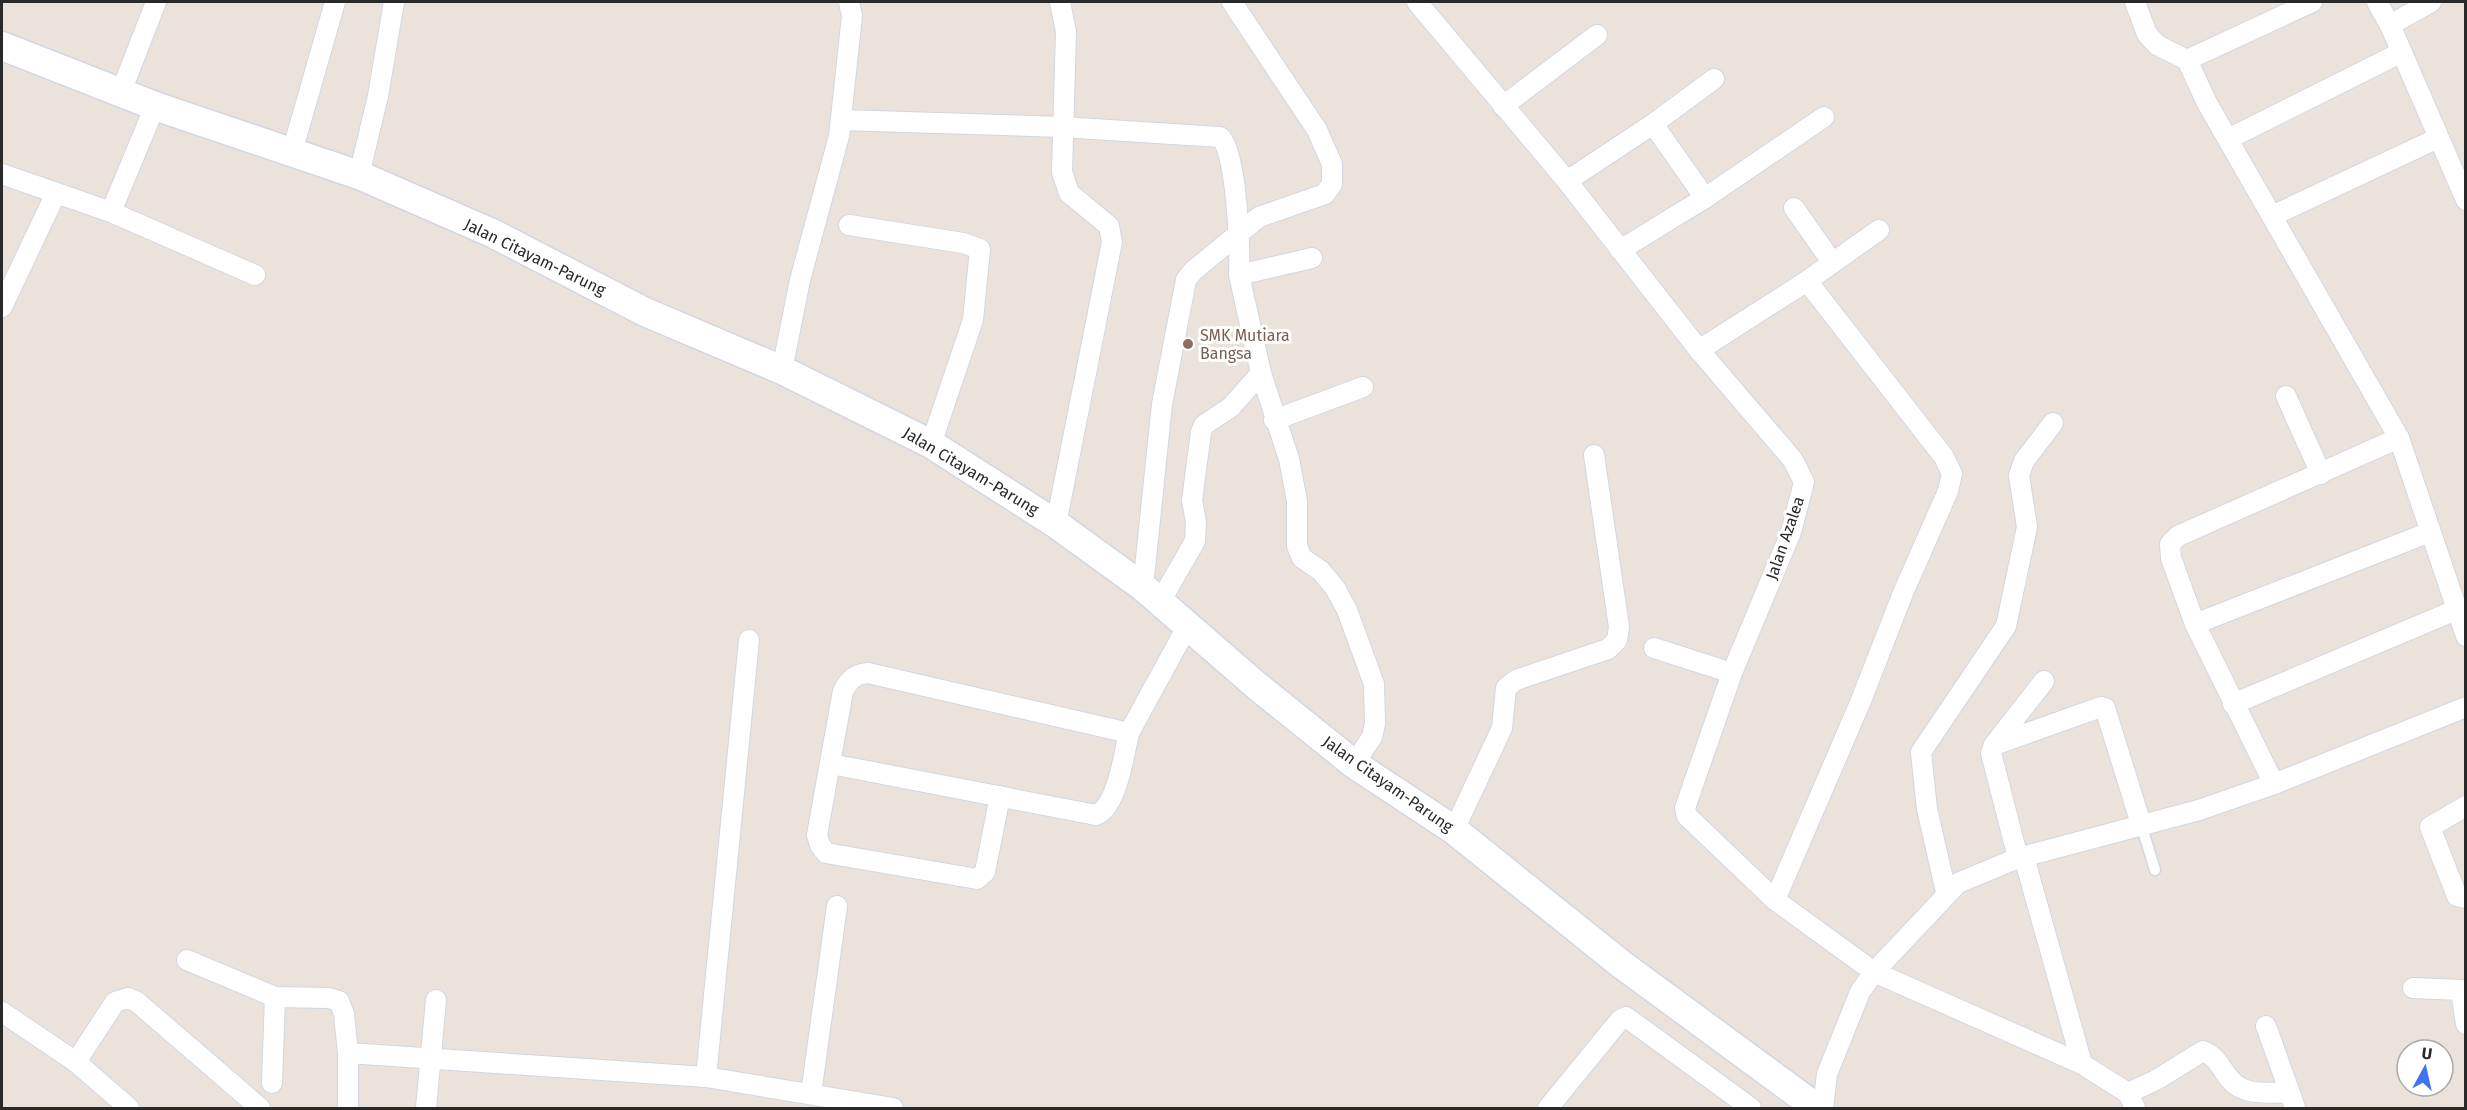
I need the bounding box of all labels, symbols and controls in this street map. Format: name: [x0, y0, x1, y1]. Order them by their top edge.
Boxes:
street label: Jalan Citayam-Parung: [461, 215, 609, 300]
place label: SMK Mutiara Bangsa: [1200, 326, 1290, 363]
marker: SMK Mutiara Bangsa: [1181, 337, 1195, 351]
street label: Jalan Citayam-Parung: [900, 423, 1043, 519]
street label: Jalan Azalea: [1762, 494, 1808, 582]
street label: Jalan Citayam-Parung: [1319, 732, 1457, 837]
north arrow: [2395, 1038, 2455, 1098]
text: U: [2421, 1044, 2434, 1064]

